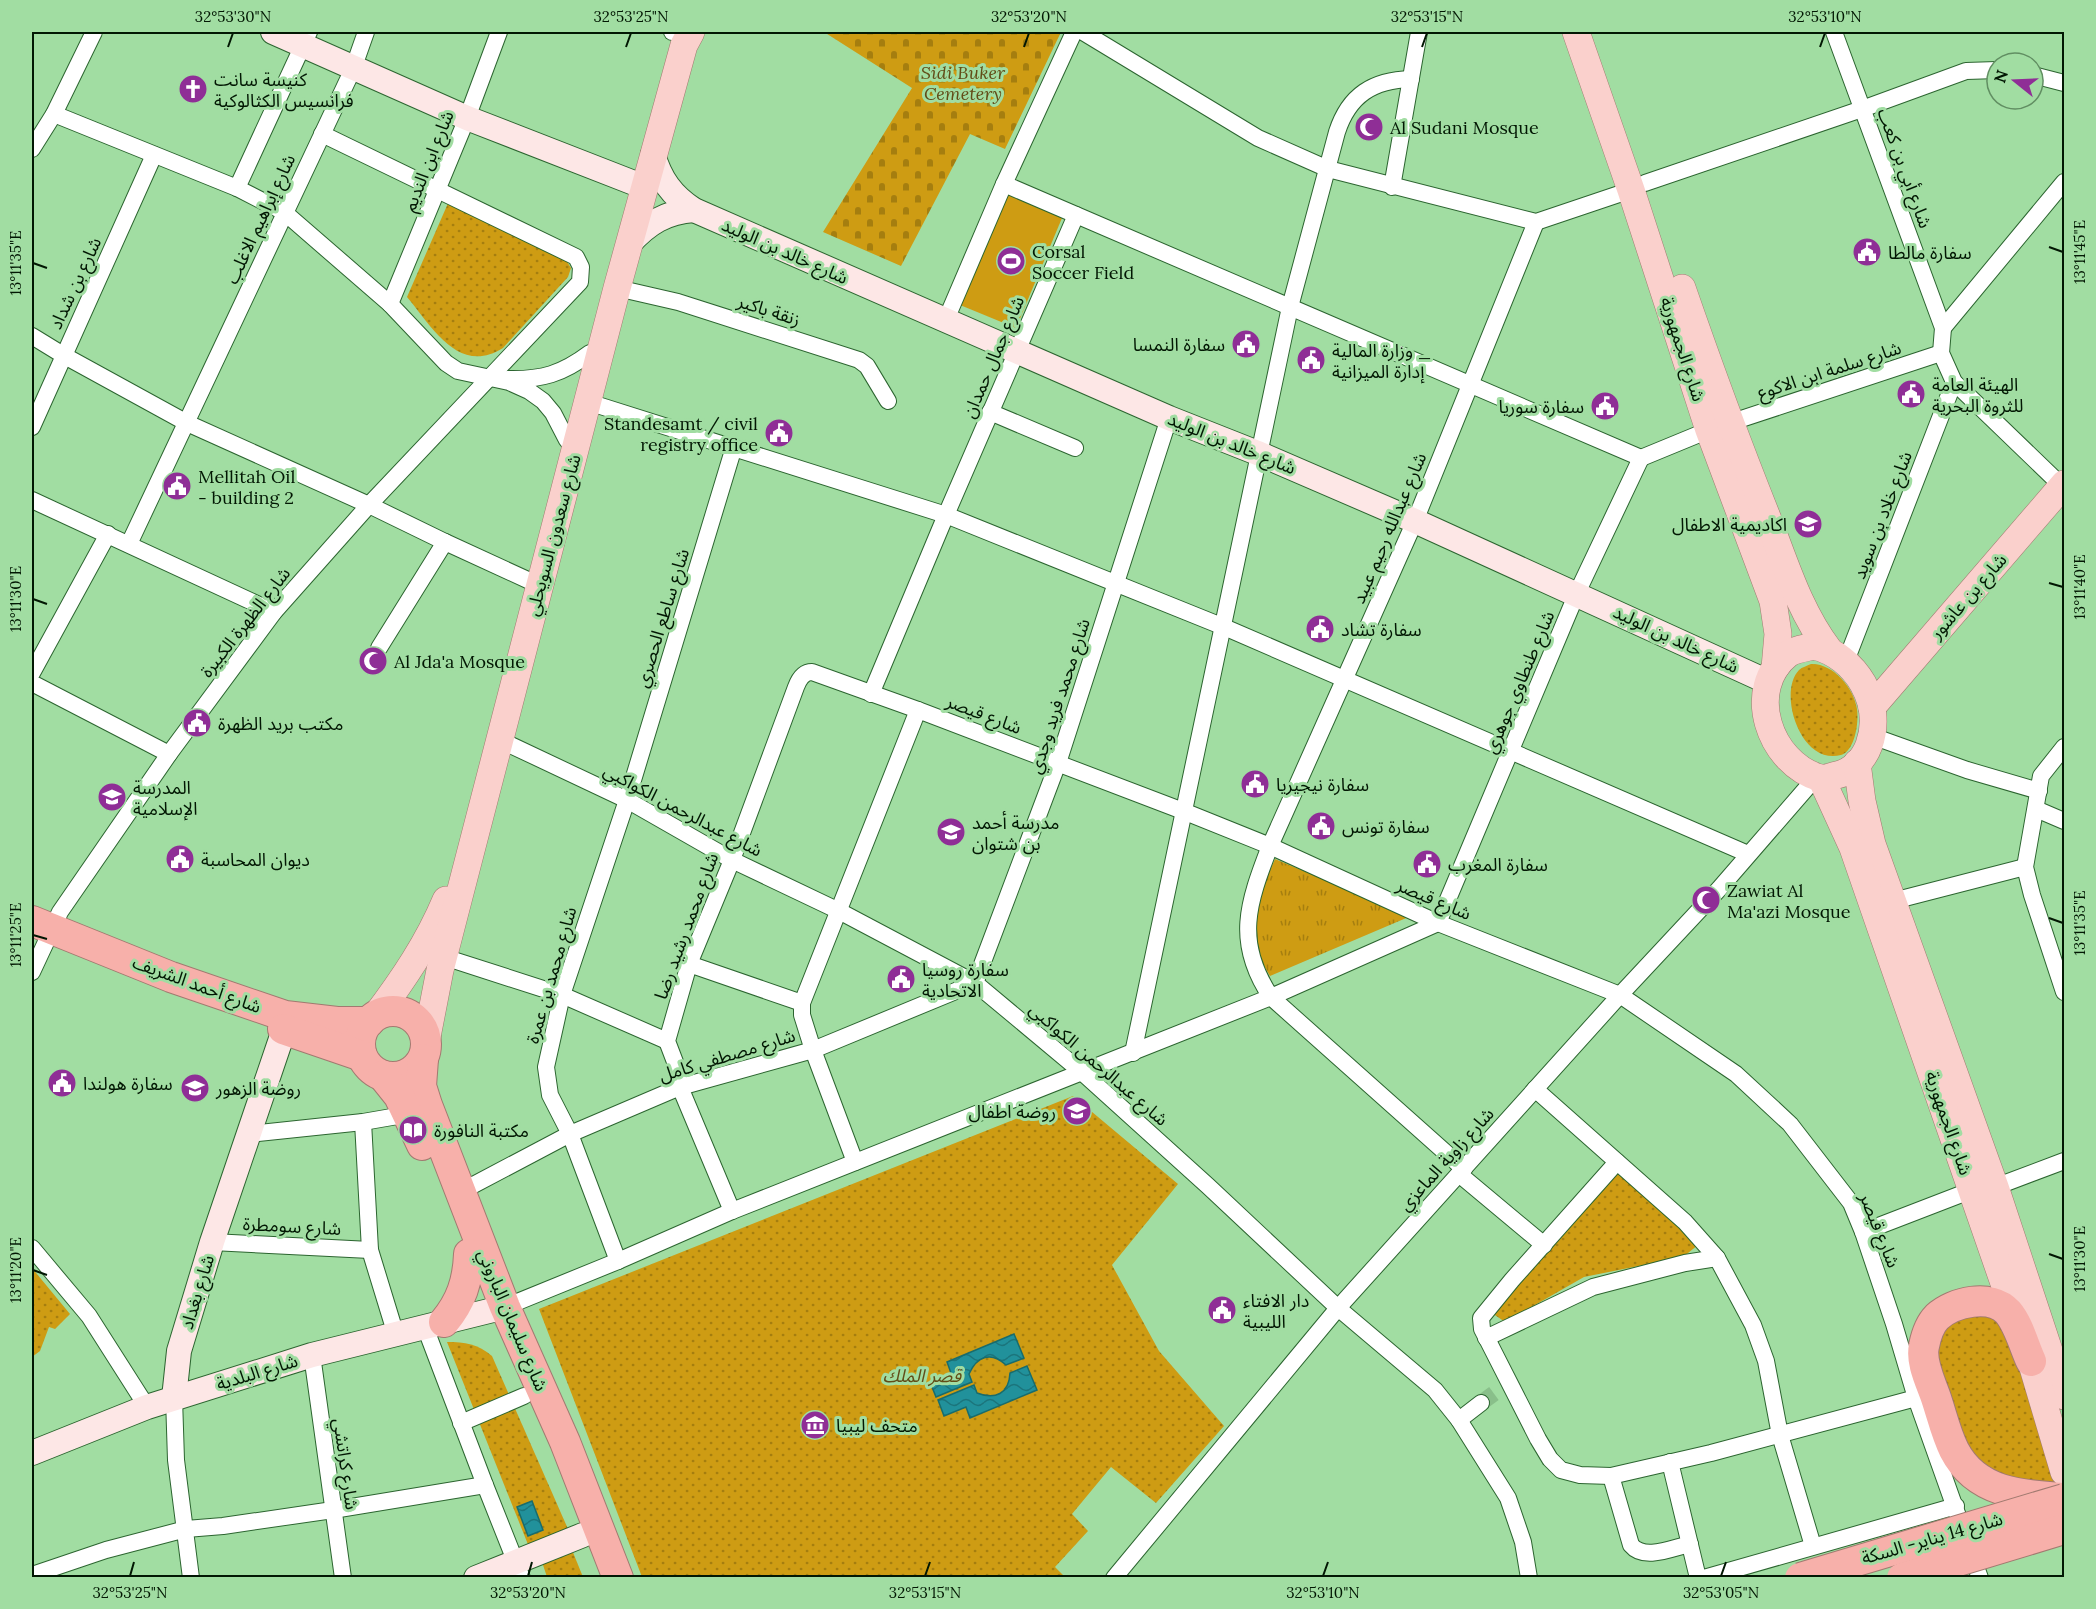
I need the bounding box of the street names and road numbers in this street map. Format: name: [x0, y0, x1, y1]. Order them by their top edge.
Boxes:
street label: شارع أبي بن كعب: [1870, 105, 1937, 232]
street label: شارع ابن النديم: [397, 107, 461, 216]
street label: شارع إبراهيم الاغلب: [220, 150, 303, 289]
street label: شارع خالد بن الوليد: [717, 213, 852, 292]
street label: شارع بن شداد: [44, 233, 109, 334]
street label: زنقة باكير: [734, 289, 803, 331]
street label: شارع جمال حمدان: [957, 292, 1032, 423]
street label: شارع الجمهورية: [1652, 294, 1711, 405]
street label: شارع سلمة ابن الاكوع: [1754, 336, 1905, 407]
street label: شارع خالد بن الوليد: [1164, 407, 1299, 482]
street label: شارع خلاد بن سويد: [1847, 448, 1920, 583]
street label: شارع عبدالله رحيم عبيد: [1347, 449, 1434, 608]
street label: شارع سعدون السويحلي: [520, 452, 589, 619]
street label: شارع ساطع الحصري: [630, 546, 697, 691]
street label: شارع بن عاشور: [1924, 548, 2014, 646]
street label: شارع الظهرة الكبيرة: [195, 562, 298, 684]
street label: شارع خالد بن الوليد: [1608, 600, 1742, 681]
street label: شارع طنطاوي جوهري: [1479, 607, 1562, 758]
street label: شارع محمد فريد وجدي: [1023, 616, 1098, 777]
street label: شارع قيصر: [941, 689, 1025, 742]
street label: شارع عبدالرحمن الكواكبي: [598, 758, 766, 864]
street label: شارع محمد رشيد رضا: [649, 850, 726, 1003]
street label: شارع قيصر: [1391, 873, 1475, 928]
street label: شارع محمد بن عمرة: [520, 904, 584, 1047]
street label: شارع أحمد الشريف: [128, 950, 265, 1021]
street label: شارع عبدالرحمن الكواكبي: [1023, 997, 1173, 1133]
street label: شارع مصطفي كامل: [656, 1023, 799, 1090]
street label: شارع الجمهورية: [1918, 1068, 1978, 1179]
street label: شارع زاوية الماعزي: [1393, 1102, 1501, 1218]
street label: شارع قيصر: [1851, 1188, 1905, 1272]
street label: شارع سومطرة: [242, 1212, 342, 1243]
street label: شارع سليمان الباروني: [470, 1246, 553, 1396]
street label: شارع بغداد: [175, 1252, 222, 1333]
street label: شارع البلدية: [213, 1349, 301, 1398]
street label: شارع كراتشي: [325, 1417, 364, 1512]
street label: شارع 14 يناير- السكة: [1859, 1507, 2006, 1572]

